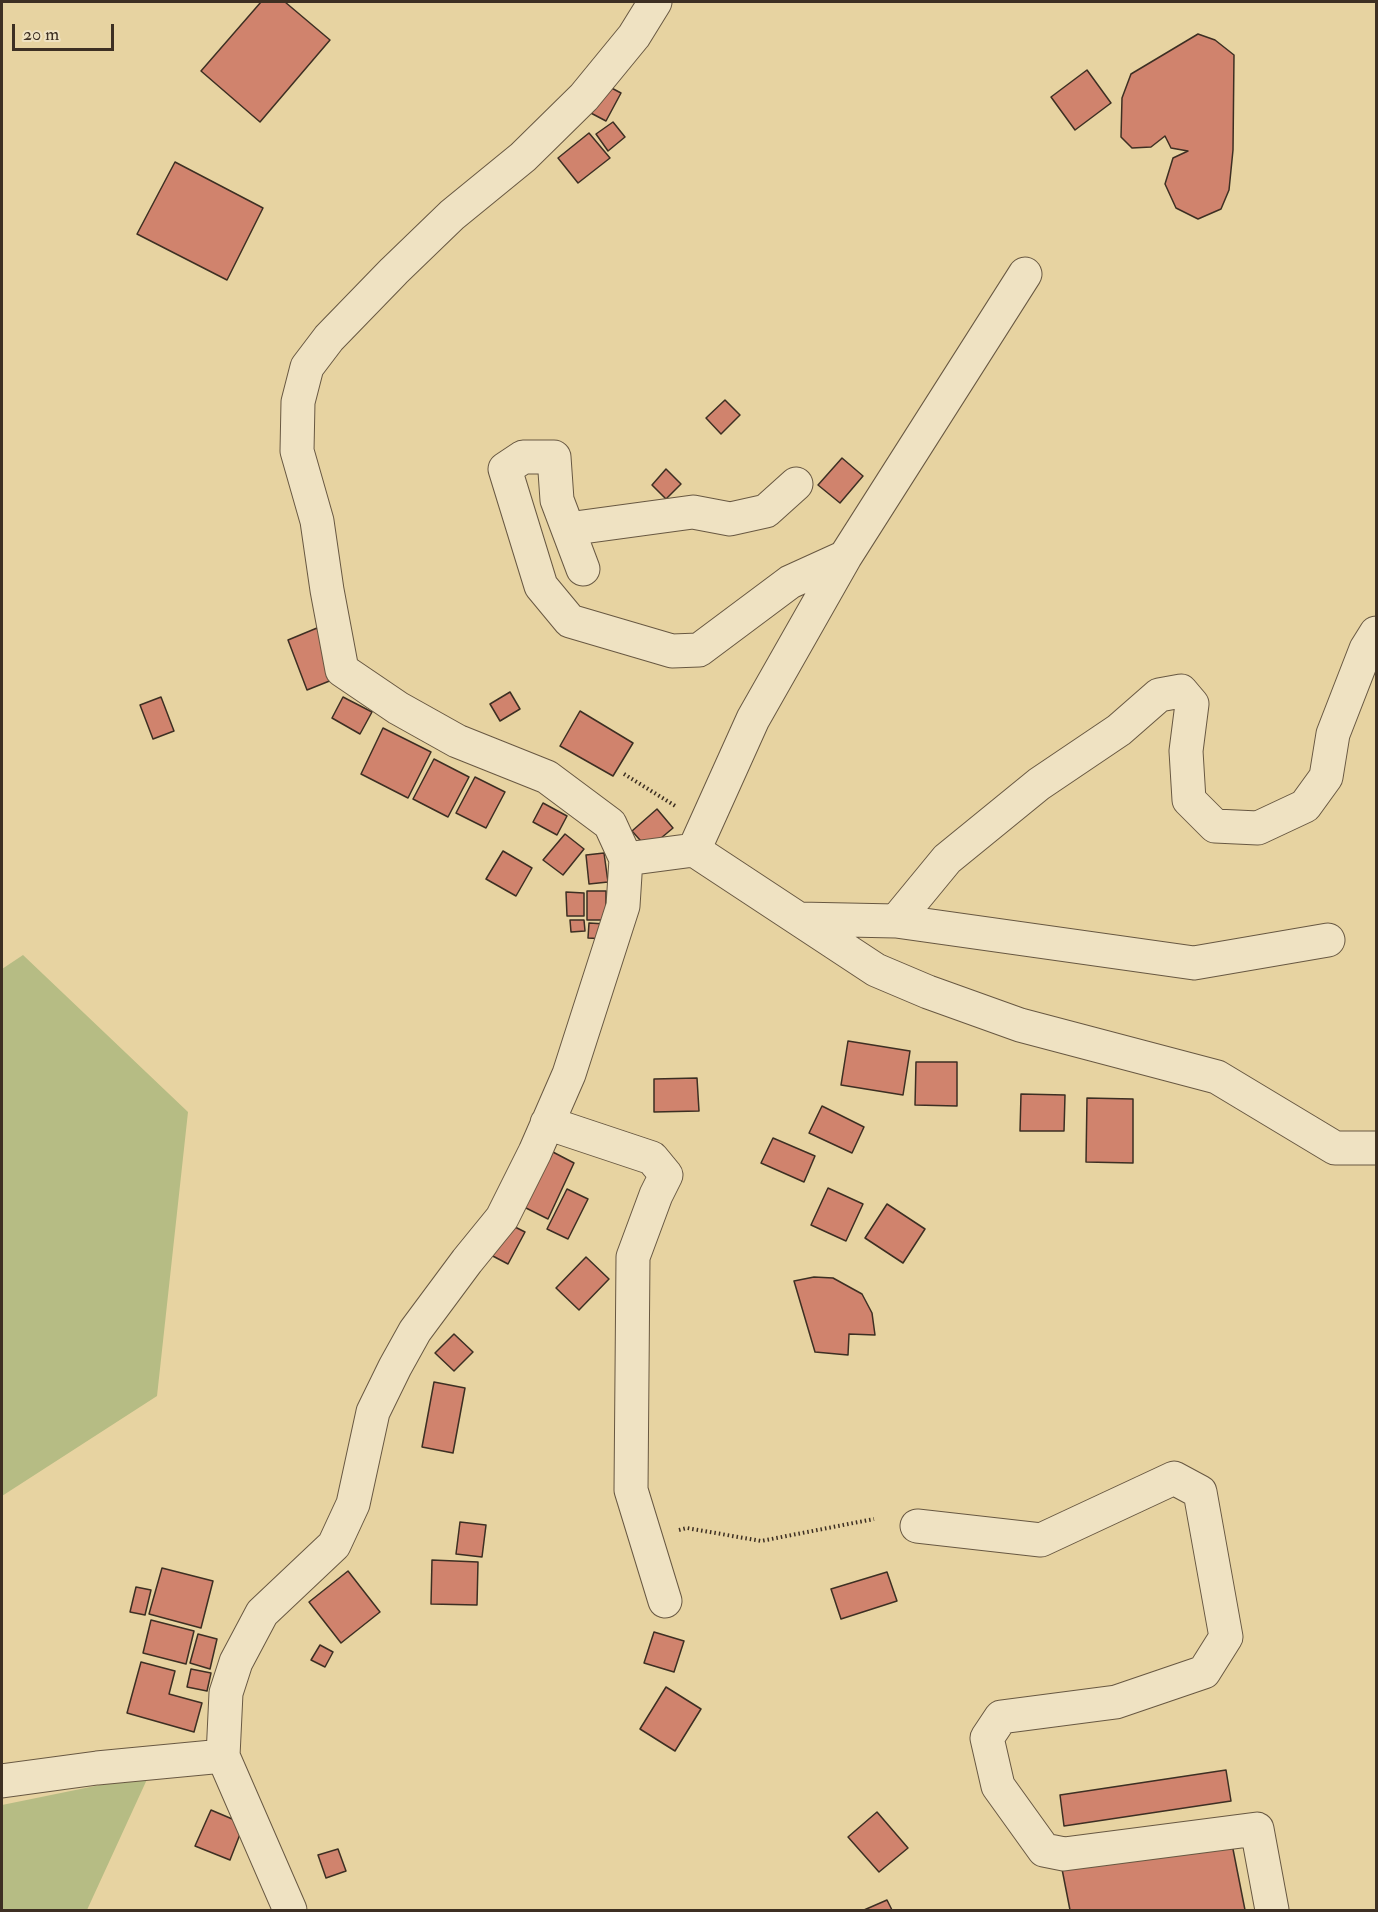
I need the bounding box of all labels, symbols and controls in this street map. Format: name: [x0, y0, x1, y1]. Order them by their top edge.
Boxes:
scale bar: [15, 12, 117, 50]
text: 20 m: [23, 23, 59, 46]

